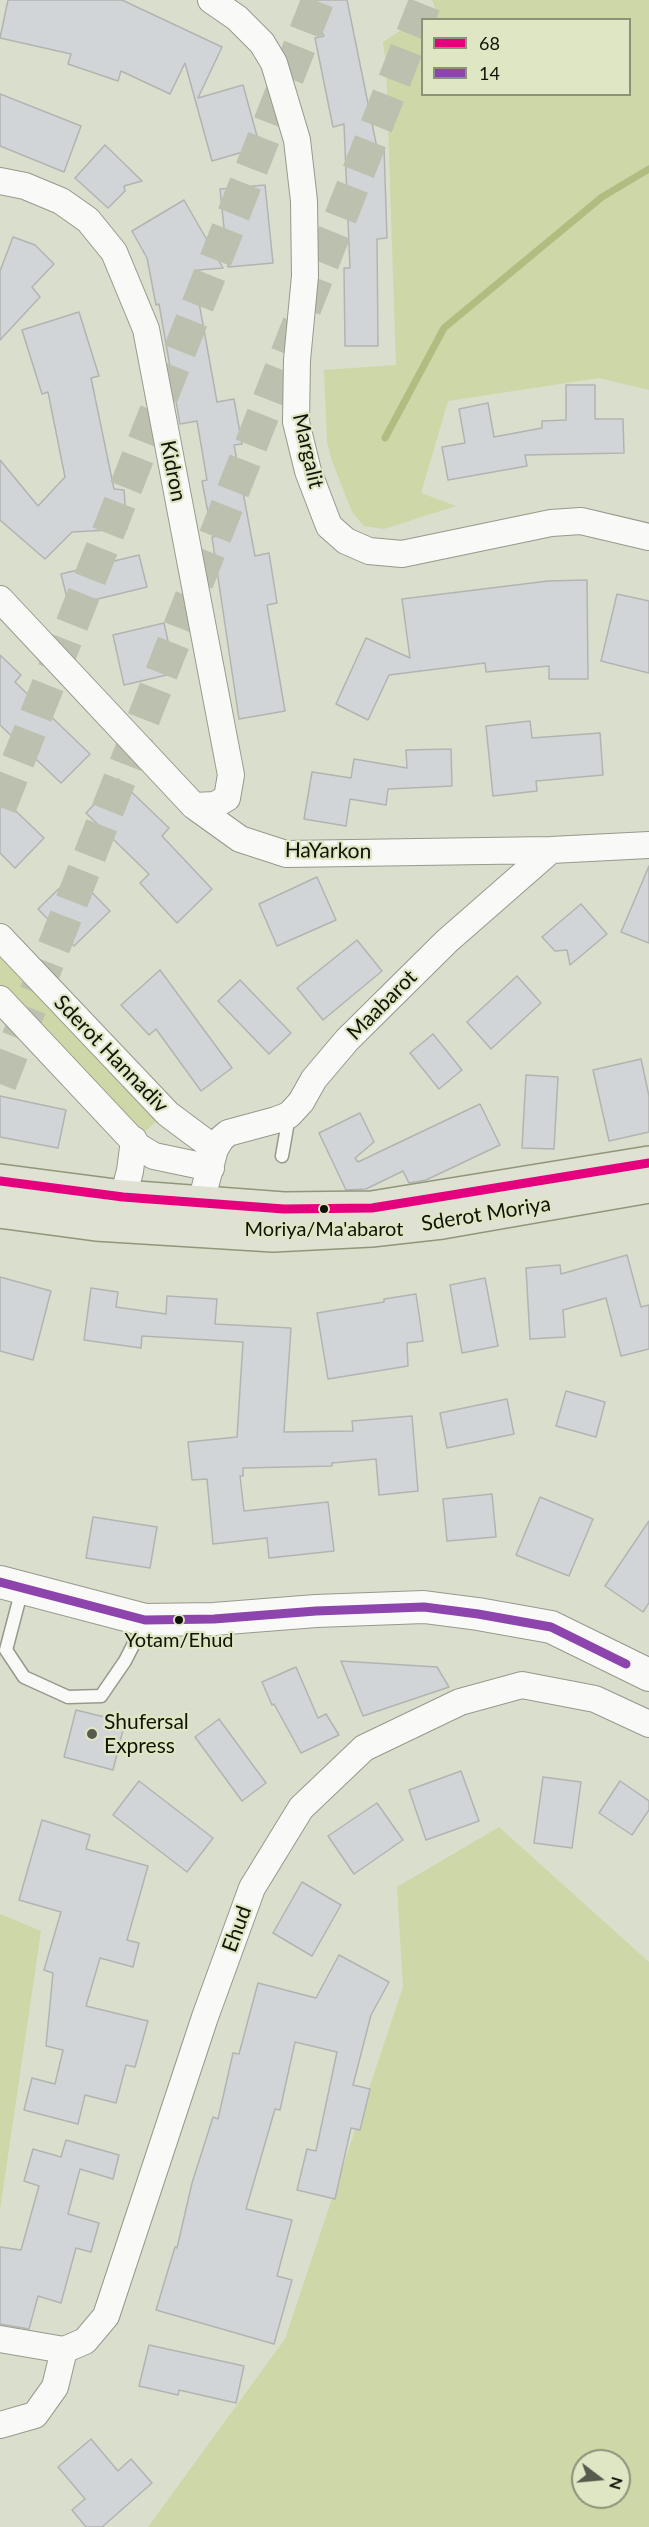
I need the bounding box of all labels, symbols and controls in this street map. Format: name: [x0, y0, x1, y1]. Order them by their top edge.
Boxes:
legend: [421, 18, 631, 96]
text: 68: [479, 32, 500, 54]
text: 14: [479, 62, 500, 84]
street label: Margalit: [287, 411, 329, 491]
street label: Kidron: [155, 438, 191, 504]
street label: HaYarkon: [285, 838, 371, 864]
street label: Maabarot: [342, 965, 422, 1045]
street label: Sderot Hannadiv: [49, 990, 173, 1118]
street label: Sderot Moriya: [419, 1191, 553, 1237]
marker: Moriya/Ma'abarot: [318, 1203, 330, 1215]
place label: Moriya/Ma'abarot: [245, 1218, 403, 1242]
marker: Yotam/Ehud: [173, 1614, 185, 1626]
place label: Yotam/Ehud: [124, 1629, 234, 1653]
place label: Shufersal Express: [104, 1709, 189, 1759]
marker: Shufersal Express: [85, 1727, 99, 1741]
street label: Ehud: [217, 1903, 257, 1955]
north arrow: [571, 2449, 631, 2509]
text: N: [606, 2475, 628, 2492]

